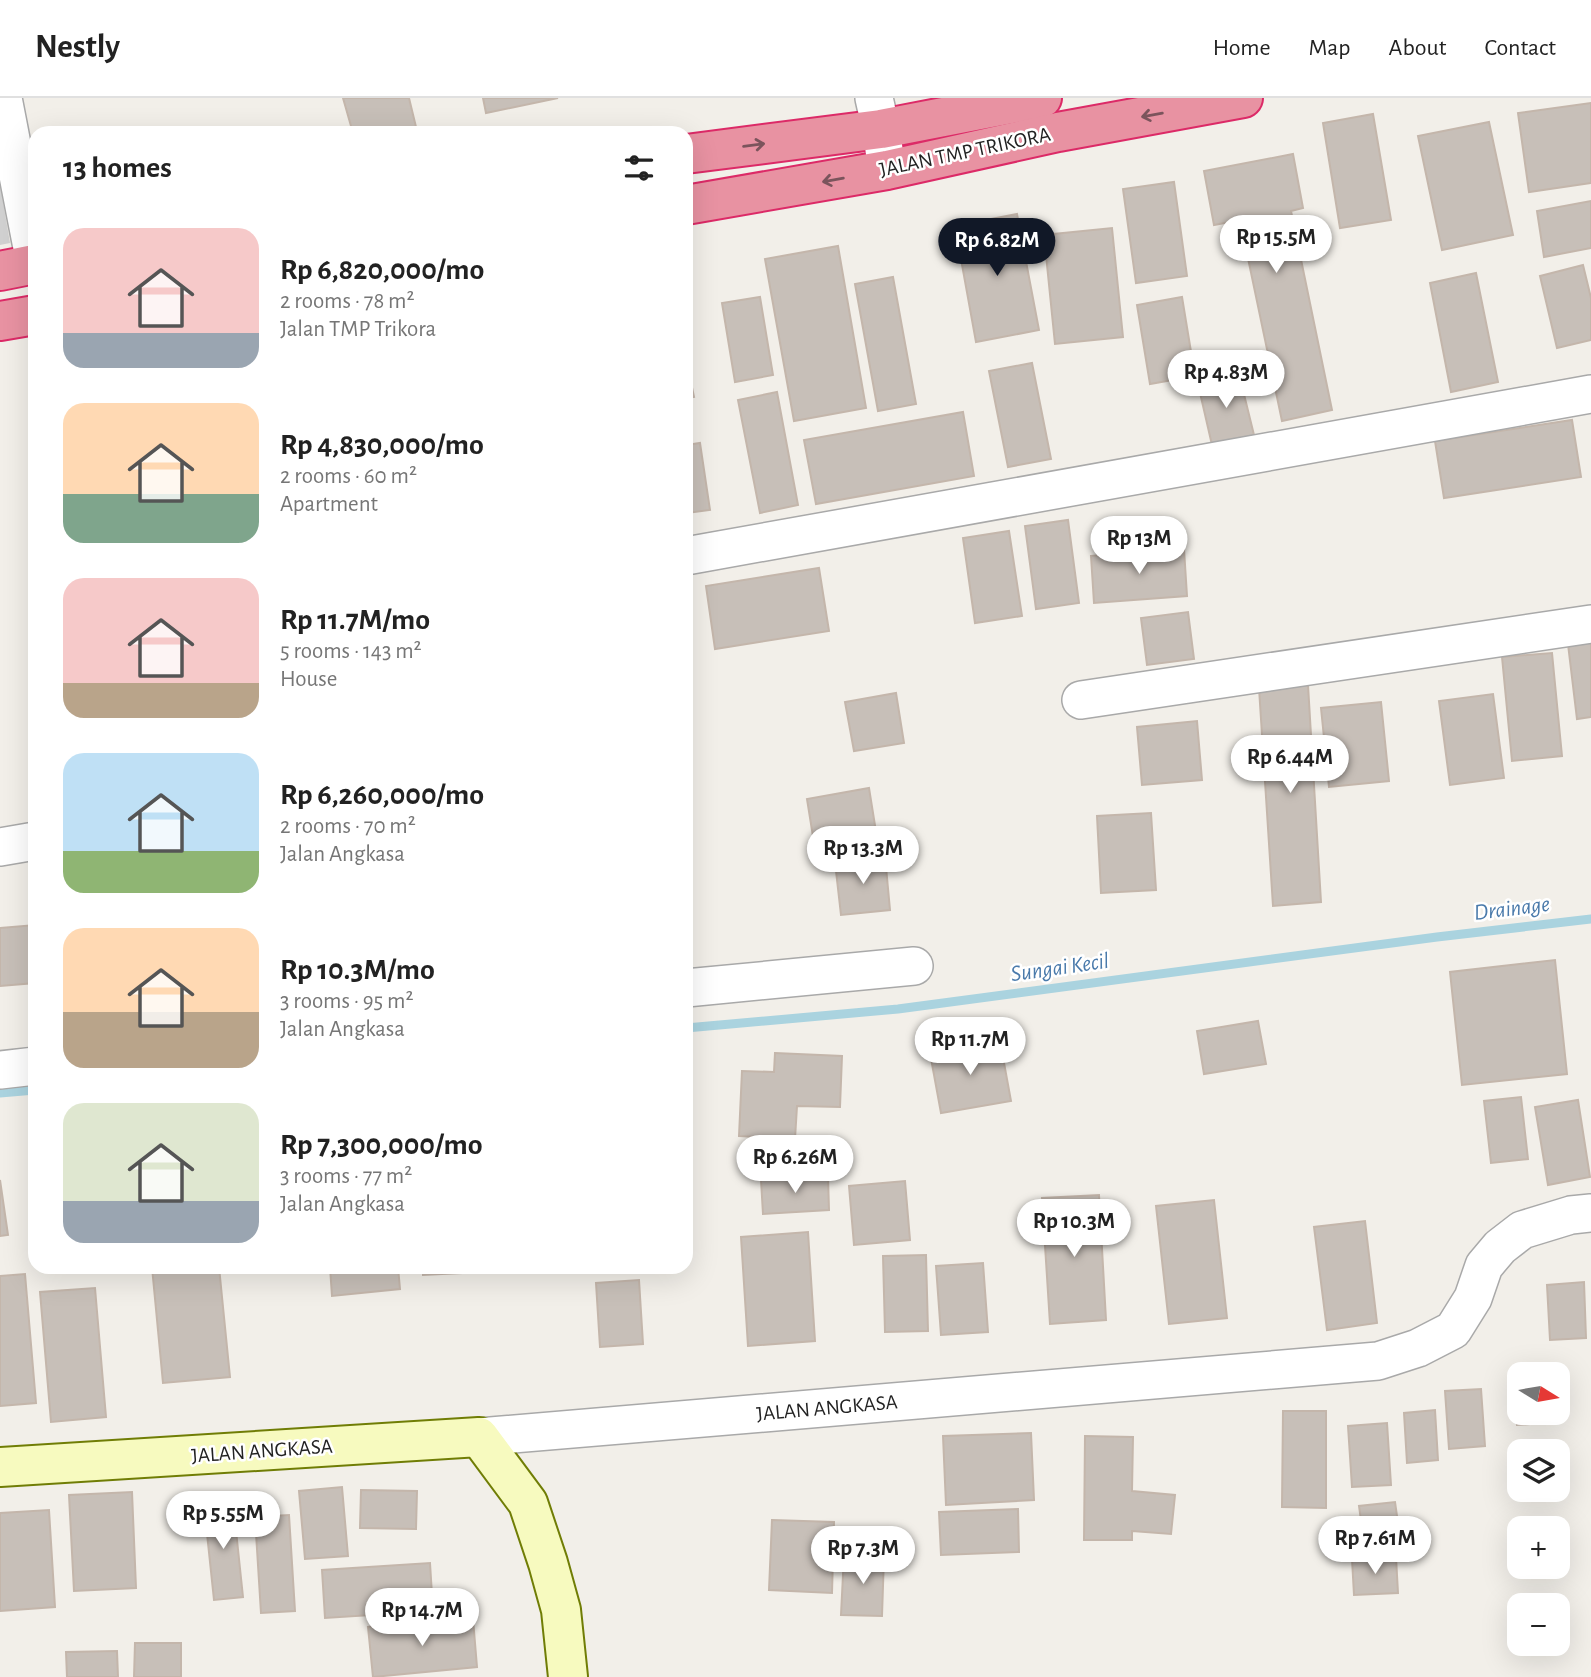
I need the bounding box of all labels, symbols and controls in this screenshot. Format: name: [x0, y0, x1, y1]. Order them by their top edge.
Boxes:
text: Nestly: [35, 31, 120, 64]
text: Home: [1213, 36, 1271, 60]
text: Map: [1309, 36, 1351, 60]
text: About: [1389, 36, 1446, 60]
text: Contact: [1484, 36, 1556, 60]
one-way arrow: [1141, 108, 1164, 122]
street label: JALAN TMP TRIKORA: [878, 124, 1052, 180]
one-way arrow: [742, 139, 765, 152]
icon: filters: [620, 149, 658, 187]
text: 13 homes: [63, 153, 172, 183]
one-way arrow: [822, 173, 845, 187]
pin: Rp 15.5M: [1204, 216, 1348, 275]
pin: Rp 6.82M: [925, 218, 1069, 278]
text: Rp 15.5M: [1236, 226, 1316, 249]
text: Rp 6.82M: [954, 229, 1040, 252]
text: Rp 6,820,000/mo: [280, 255, 484, 285]
icon: home: [119, 256, 203, 340]
text: 2 rooms · 78 m²: [280, 290, 415, 313]
text: Jalan TMP Trikora: [280, 318, 436, 341]
pin: Rp 4.83M: [1154, 350, 1298, 410]
text: Rp 4.83M: [1184, 361, 1268, 384]
text: Rp 4,830,000/mo: [280, 430, 484, 460]
icon: home: [119, 431, 203, 515]
text: 2 rooms · 60 m²: [280, 465, 417, 488]
text: Apartment: [280, 493, 378, 516]
pin: Rp 13M: [1082, 517, 1196, 576]
text: Rp 13M: [1106, 527, 1172, 550]
text: Rp 11.7M/mo: [280, 605, 430, 635]
icon: home: [119, 606, 203, 690]
text: 5 rooms · 143 m²: [280, 640, 422, 663]
text: House: [280, 668, 337, 691]
pin: Rp 6.44M: [1218, 736, 1362, 795]
text: Rp 6.44M: [1247, 746, 1333, 769]
text: Rp 6,260,000/mo: [280, 780, 484, 810]
icon: home: [119, 781, 203, 865]
text: 2 rooms · 70 m²: [280, 815, 416, 838]
pin: Rp 13.3M: [791, 826, 935, 886]
text: Rp 13.3M: [823, 837, 903, 860]
text: Jalan Angkasa: [280, 843, 405, 866]
water label: Drainage: [1473, 893, 1552, 925]
water label: Sungai Kecil: [1009, 950, 1111, 986]
text: Rp 10.3M/mo: [280, 955, 435, 985]
icon: home: [119, 956, 203, 1040]
text: 3 rooms · 95 m²: [280, 990, 413, 1013]
text: Jalan Angkasa: [280, 1018, 405, 1041]
pin: Rp 11.7M: [898, 1018, 1042, 1077]
text: Rp 11.7M: [931, 1028, 1009, 1051]
text: Rp 7,300,000/mo: [280, 1130, 483, 1160]
icon: home: [119, 1131, 203, 1215]
pin: Rp 6.26M: [723, 1136, 867, 1195]
text: Rp 6.26M: [752, 1146, 838, 1169]
text: 3 rooms · 77 m²: [280, 1165, 412, 1188]
text: Jalan Angkasa: [280, 1193, 405, 1216]
pin: Rp 10.3M: [1002, 1200, 1146, 1259]
text: Rp 10.3M: [1033, 1210, 1115, 1233]
north arrow: [1507, 1362, 1570, 1424]
map controls: [1507, 1362, 1570, 1656]
street label: JALAN ANGKASA: [755, 1391, 899, 1425]
street label: JALAN ANGKASA: [191, 1436, 333, 1466]
button: layers: [1507, 1439, 1570, 1502]
pin: Rp 5.55M: [151, 1492, 295, 1551]
text: Rp 5.55M: [182, 1502, 264, 1525]
pin: Rp 7.61M: [1303, 1516, 1447, 1576]
button: +: [1507, 1516, 1570, 1579]
pin: Rp 7.3M: [798, 1526, 928, 1586]
text: Rp 7.61M: [1334, 1527, 1416, 1550]
text: Rp 7.3M: [827, 1537, 899, 1560]
pin: Rp 14.7M: [350, 1588, 494, 1648]
button: −: [1507, 1593, 1570, 1656]
text: Rp 14.7M: [381, 1599, 463, 1622]

